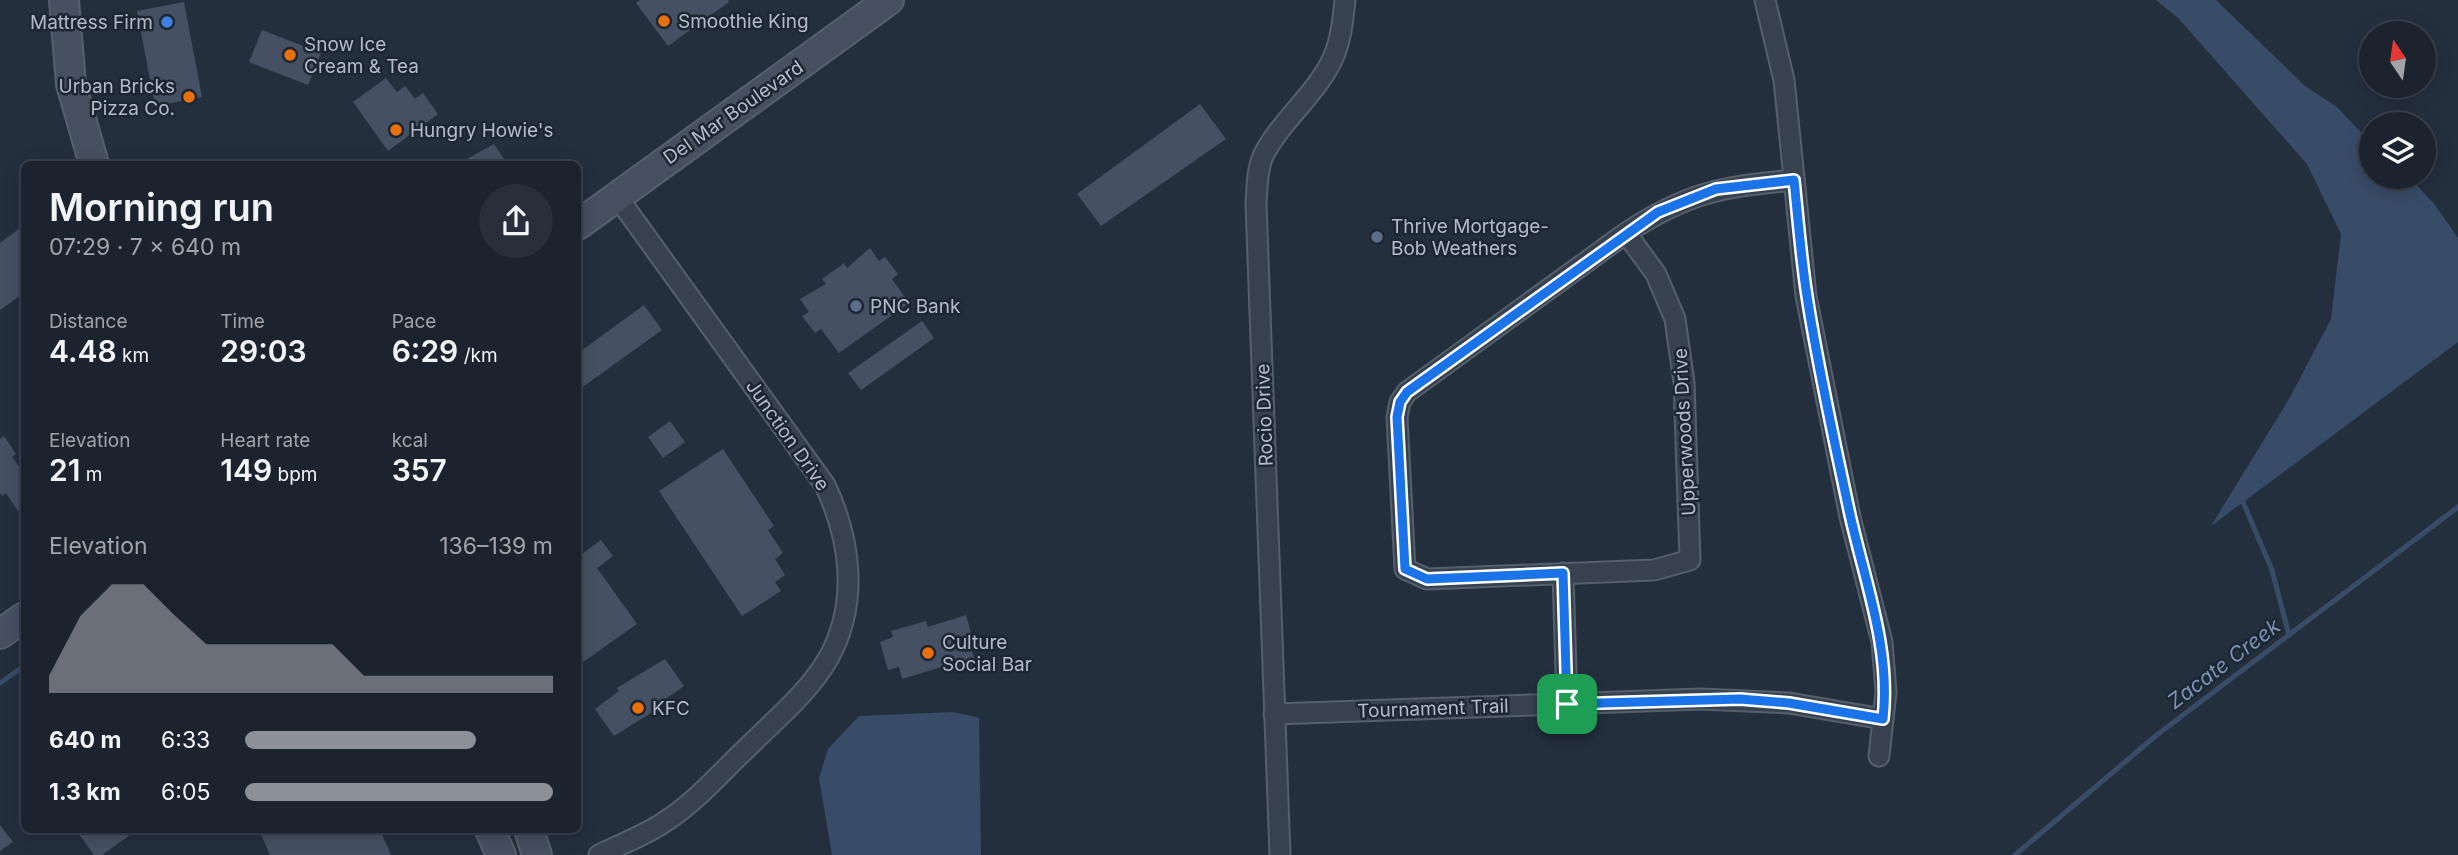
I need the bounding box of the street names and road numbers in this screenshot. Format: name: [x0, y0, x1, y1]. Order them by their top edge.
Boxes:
street label: Del Mar Boulevard: [659, 56, 808, 169]
street label: Upperwoods Drive: [1669, 348, 1700, 516]
street label: Rocio Drive: [1251, 363, 1278, 467]
street label: Junction Drive: [741, 375, 834, 495]
street label: Tournament Trail: [1357, 694, 1509, 723]

